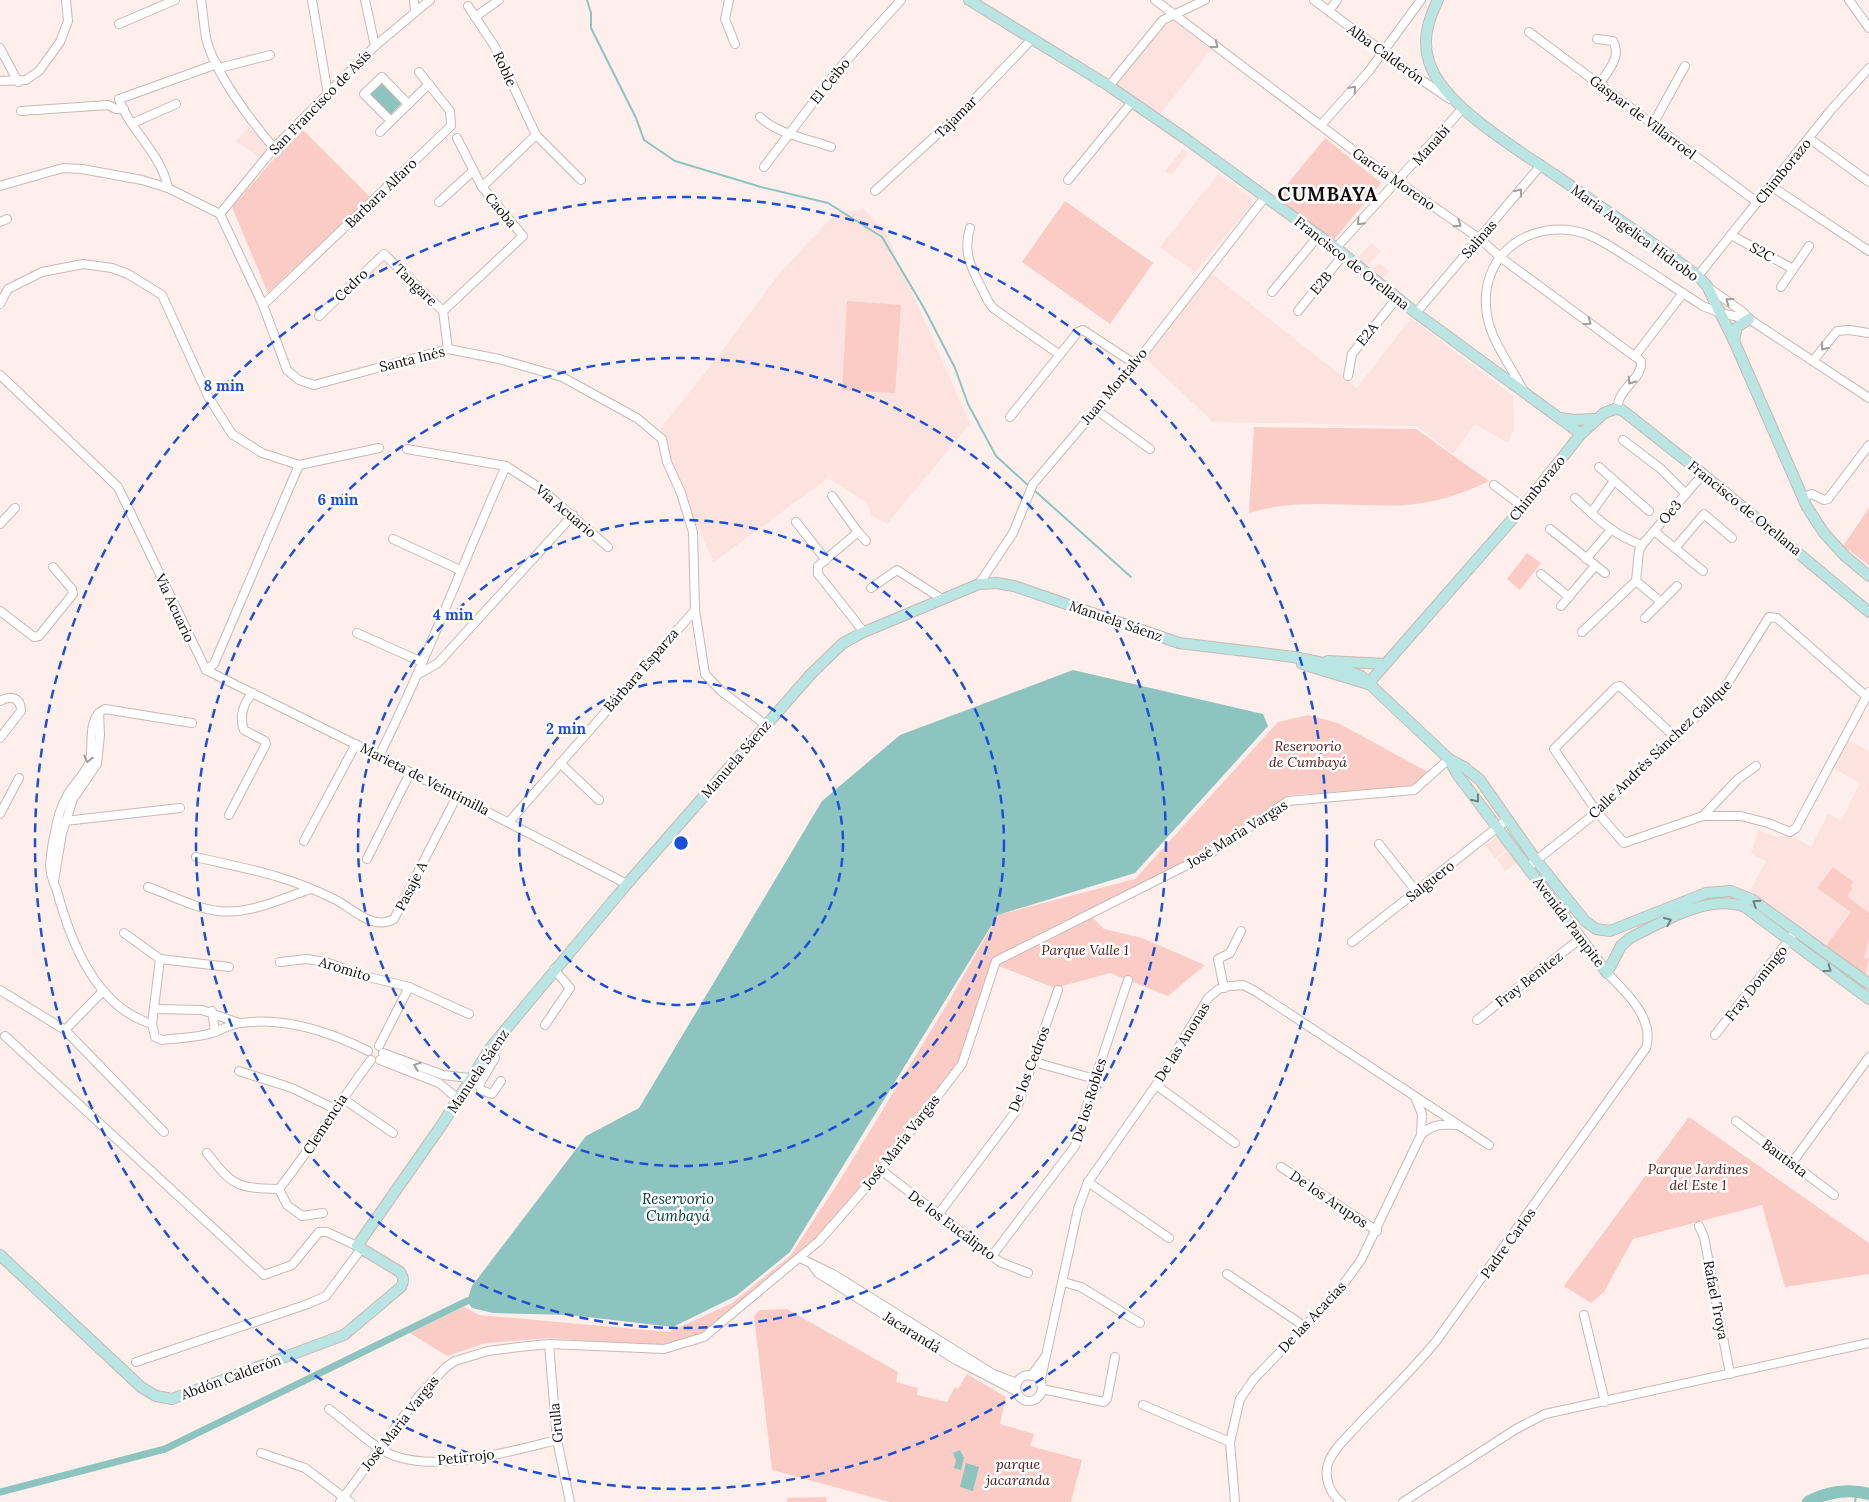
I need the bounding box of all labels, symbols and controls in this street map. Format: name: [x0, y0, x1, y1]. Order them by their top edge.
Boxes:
street label: Alba Calderón: [1343, 19, 1429, 88]
one-way arrow: [1209, 39, 1219, 48]
street label: San Francisco de Asís: [265, 46, 375, 158]
street label: Roble: [489, 49, 521, 90]
street label: El Ceibo: [806, 54, 854, 108]
street label: Gaspar de Villarroel: [1586, 71, 1700, 163]
one-way arrow: [1347, 86, 1355, 95]
street label: Tajamar: [931, 92, 981, 142]
street label: Manabí: [1408, 121, 1454, 169]
street label: Chimborazo: [1751, 134, 1815, 208]
street label: García Moreno: [1349, 144, 1439, 214]
street label: Barbara Alfaro: [341, 154, 421, 232]
street label: Maria Angelica Hidrobo: [1568, 181, 1702, 285]
district label: CUMBAYA: [1278, 182, 1378, 206]
street label: Caoba: [481, 189, 521, 231]
one-way arrow: [1513, 189, 1522, 198]
street label: Francisco de Orellana: [1291, 212, 1413, 314]
street label: Salinas: [1457, 216, 1501, 262]
one-way arrow: [1357, 217, 1366, 226]
one-way arrow: [1452, 218, 1462, 227]
street label: S2C: [1747, 238, 1778, 266]
street label: Tangare: [391, 260, 442, 310]
street label: Cedro: [330, 265, 372, 305]
street label: E2B: [1306, 267, 1336, 298]
one-way arrow: [1726, 299, 1735, 307]
one-way arrow: [1582, 316, 1591, 324]
street label: E2A: [1352, 318, 1382, 349]
one-way arrow: [1822, 341, 1830, 350]
street label: Santa Inés: [377, 342, 447, 376]
street label: Juan Montalvo: [1076, 344, 1151, 429]
one-way arrow: [1628, 375, 1637, 385]
text: 8 min: [204, 376, 245, 395]
street label: Chimborazo: [1505, 451, 1569, 525]
street label: Francisco de Orellana: [1684, 457, 1806, 559]
street label: Via Acuario: [531, 480, 600, 542]
text: 6 min: [318, 490, 359, 509]
street label: Oe3: [1655, 496, 1686, 528]
street label: Via Acuario: [151, 570, 199, 645]
street label: Manuela Sáenz: [1067, 597, 1165, 645]
text: 4 min: [433, 605, 474, 624]
street label: Bárbara Esparza: [600, 624, 682, 716]
street label: Calle Andrés Sánchez Gallque: [1584, 675, 1736, 822]
street label: Manuela Sáenz: [697, 716, 775, 802]
text: 2 min: [546, 719, 587, 738]
park label: Reservorio de Cumbayá: [1269, 737, 1347, 771]
street label: Marieta de Veintimilla: [357, 739, 493, 819]
one-way arrow: [84, 755, 94, 763]
one-way arrow: [1470, 793, 1479, 803]
street label: José Maria Vargas: [1182, 796, 1291, 873]
centre of rings: [672, 834, 690, 852]
street label: Salguero: [1402, 856, 1458, 906]
street label: Pasaje A: [391, 858, 431, 914]
street label: Avenida Pampite: [1529, 872, 1609, 971]
one-way arrow: [1753, 900, 1762, 909]
one-way arrow: [1663, 916, 1672, 927]
park label: Parque Valle 1: [1041, 941, 1129, 959]
street label: Fray Domingo: [1721, 942, 1791, 1024]
street label: Fray Benitez: [1492, 947, 1566, 1011]
street label: Aromito: [316, 952, 373, 985]
one-way arrow: [1822, 963, 1832, 972]
street label: De las Anonas: [1150, 999, 1214, 1085]
street label: De los Cedros: [1004, 1024, 1054, 1114]
street label: Manuela Sáenz: [443, 1025, 513, 1117]
street label: De los Robles: [1068, 1056, 1110, 1144]
one-way arrow: [413, 1061, 422, 1072]
street label: Clemencia: [299, 1090, 351, 1158]
street label: José Maria Vargas: [858, 1091, 944, 1194]
street label: Bautista: [1759, 1135, 1811, 1181]
park label: Parque Jardines del Este 1: [1648, 1160, 1748, 1194]
street label: De los Arupos: [1287, 1166, 1371, 1232]
street label: De los Eucalipto: [905, 1186, 999, 1264]
water label: Reservorio Cumbayá: [642, 1189, 714, 1225]
street label: Padre Carlos: [1476, 1204, 1540, 1282]
street label: Rafael Troya: [1699, 1259, 1733, 1341]
street label: De las Acacias: [1274, 1277, 1350, 1357]
street label: Jacarandá: [879, 1307, 944, 1357]
street label: Abdón Calderón: [178, 1350, 284, 1404]
street label: José Maria Vargas: [357, 1372, 443, 1475]
street label: Grulla: [545, 1402, 567, 1444]
street label: Petirrojo: [437, 1445, 495, 1469]
park label: parque jacaranda: [984, 1455, 1050, 1489]

